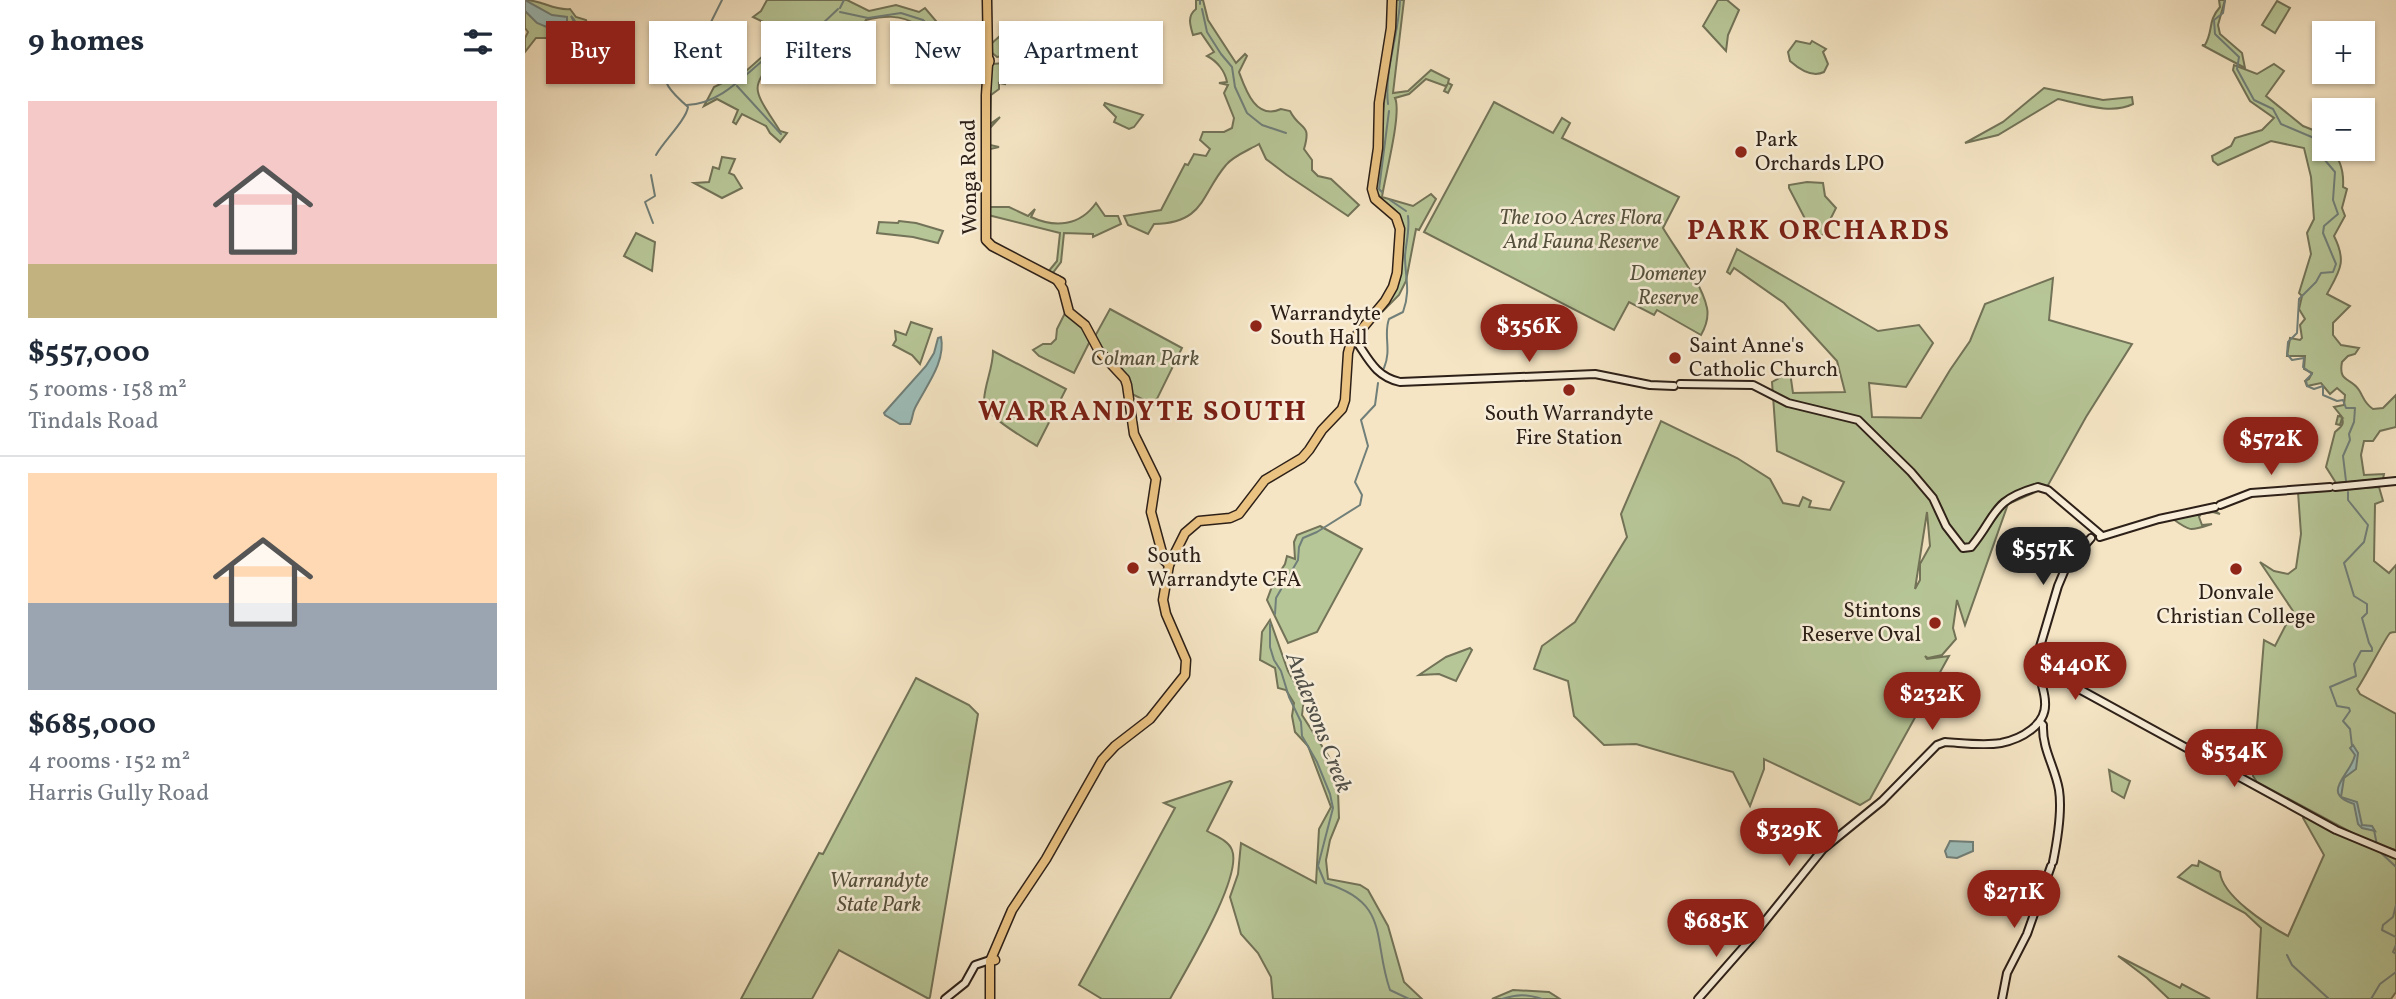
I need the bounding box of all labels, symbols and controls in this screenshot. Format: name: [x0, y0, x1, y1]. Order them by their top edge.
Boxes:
text: 9 homes: [28, 21, 144, 63]
chip: Buy: [546, 21, 635, 84]
chip: Rent: [649, 21, 747, 84]
chip: Filters: [761, 21, 876, 84]
chip: New: [890, 21, 985, 84]
chip: Apartment: [999, 21, 1163, 84]
map controls: [2312, 21, 2375, 161]
button: +: [2312, 21, 2375, 84]
icon: filters: [459, 23, 497, 61]
button: −: [2312, 98, 2375, 161]
street label: Wonga Road: [954, 119, 986, 235]
place label: Park Orchards LPO: [1755, 126, 1884, 179]
marker: Park Orchards LPO: [1733, 144, 1749, 160]
icon: home: [200, 147, 326, 273]
park label: The 100 Acres Flora And Fauna Reserve: [1499, 204, 1663, 257]
district label: PARK ORCHARDS: [1687, 212, 1951, 251]
park label: Domeney Reserve: [1630, 260, 1707, 313]
place label: Warrandyte South Hall: [1270, 300, 1381, 353]
pin: $356K: [1480, 304, 1578, 364]
text: $356K: [1497, 311, 1561, 343]
marker: Warrandyte South Hall: [1248, 318, 1264, 334]
text: $557,000: [28, 332, 150, 374]
place label: Saint Anne's Catholic Church: [1689, 332, 1838, 385]
park label: Colman Park: [1091, 345, 1199, 374]
marker: Saint Anne's Catholic Church: [1667, 350, 1683, 366]
text: 5 rooms · 158 m²: [28, 374, 187, 406]
marker: South Warrandyte Fire Station: [1561, 382, 1577, 398]
district label: WARRANDYTE SOUTH: [978, 393, 1308, 432]
place label: South Warrandyte Fire Station: [1484, 400, 1654, 453]
text: Tindals Road: [28, 406, 159, 438]
pin: $572K: [2222, 418, 2320, 477]
text: $572K: [2239, 424, 2303, 456]
icon: home: [200, 519, 326, 645]
pin: $557K: [1994, 528, 2092, 587]
text: $557K: [2012, 534, 2074, 566]
place label: South Warrandyte CFA: [1147, 542, 1301, 595]
marker: South Warrandyte CFA: [1125, 560, 1141, 576]
marker: Donvale Christian College: [2228, 561, 2244, 577]
place label: Donvale Christian College: [2156, 579, 2316, 632]
place label: Stintons Reserve Oval: [1801, 597, 1921, 650]
marker: Stintons Reserve Oval: [1927, 615, 1943, 631]
pin: $440K: [2026, 642, 2124, 702]
water label: Andersons Creek: [1276, 647, 1360, 798]
text: $440K: [2039, 649, 2111, 681]
pin: $232K: [1883, 672, 1981, 732]
text: $232K: [1900, 679, 1964, 711]
text: $685,000: [28, 704, 156, 746]
pin: $534K: [2185, 730, 2283, 789]
text: $534K: [2201, 736, 2267, 768]
text: 4 rooms · 152 m²: [28, 746, 190, 778]
text: Harris Gully Road: [28, 778, 209, 810]
pin: $329K: [1740, 808, 1838, 868]
text: $329K: [1756, 815, 1822, 847]
park label: Warrandyte State Park: [830, 867, 929, 920]
pin: $271K: [1965, 870, 2063, 930]
text: $271K: [1983, 877, 2045, 909]
pin: $685K: [1667, 900, 1765, 959]
text: $685K: [1683, 906, 1749, 938]

